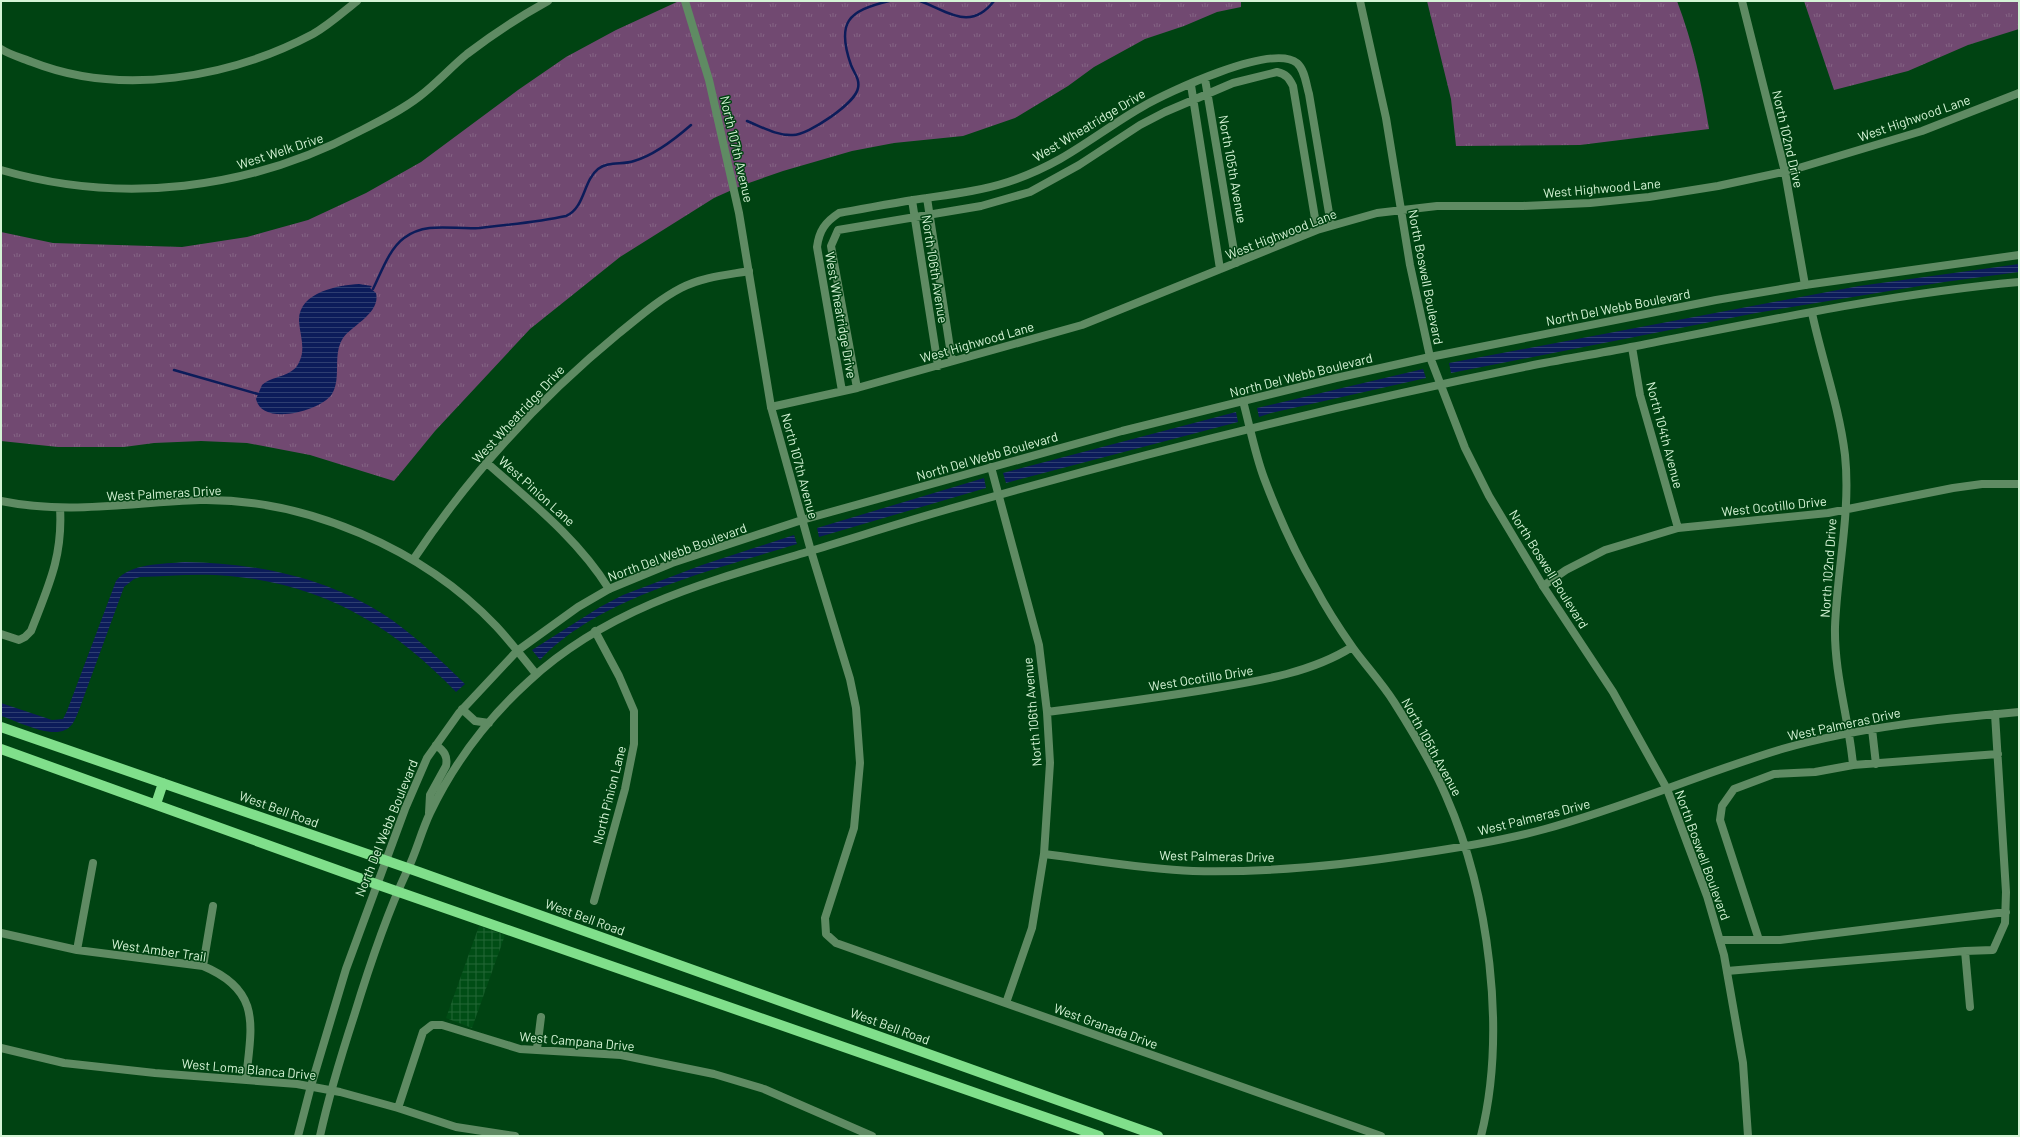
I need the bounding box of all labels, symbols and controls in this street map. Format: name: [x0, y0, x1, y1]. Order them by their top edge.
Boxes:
street label: West Wheatridge Drive: [1030, 85, 1148, 165]
street label: North 102nd Drive: [1769, 89, 1807, 189]
street label: West Highwood Lane: [1856, 91, 1972, 145]
street label: North 107th Avenue: [717, 94, 757, 204]
street label: North 105th Avenue: [1216, 114, 1250, 224]
street label: West Welk Drive: [235, 129, 325, 173]
street label: West Highwood Lane: [1543, 175, 1661, 201]
street label: West Highwood Lane: [1223, 205, 1339, 263]
street label: North Boswell Boulevard: [1405, 208, 1447, 346]
street label: North 106th Avenue: [919, 214, 951, 324]
street label: West Wheatridge Drive: [822, 250, 860, 380]
street label: North Del Webb Boulevard: [1545, 285, 1691, 329]
street label: West Highwood Lane: [918, 318, 1036, 366]
street label: North Del Webb Boulevard: [1228, 350, 1374, 400]
street label: West Wheatridge Drive: [468, 362, 568, 466]
street label: North 104th Avenue: [1643, 380, 1687, 490]
street label: North 107th Avenue: [778, 411, 822, 521]
street label: North Del Webb Boulevard: [914, 428, 1060, 484]
street label: West Pinion Lane: [496, 453, 578, 529]
street label: West Palmeras Drive: [106, 482, 222, 504]
street label: West Ocotillo Drive: [1721, 493, 1827, 519]
street label: North Boswell Boulevard: [1506, 507, 1592, 631]
street label: North 102nd Drive: [1817, 518, 1839, 618]
street label: North Del Webb Boulevard: [605, 519, 749, 585]
street label: North 106th Avenue: [1019, 657, 1045, 767]
street label: West Ocotillo Drive: [1148, 662, 1254, 694]
street label: North 105th Avenue: [1398, 695, 1466, 799]
street label: West Palmeras Drive: [1786, 704, 1902, 744]
street label: North Pinion Lane: [589, 744, 629, 846]
street label: North Del Webb Boulevard: [351, 757, 421, 899]
street label: West Bell Road: [237, 787, 321, 831]
street label: North Boswell Boulevard: [1672, 788, 1734, 922]
street label: West Palmeras Drive: [1476, 795, 1592, 839]
street label: West Palmeras Drive: [1159, 847, 1275, 865]
street label: West Bell Road: [543, 895, 627, 939]
street label: West Amber Trail: [111, 935, 207, 965]
street label: West Granada Drive: [1052, 1000, 1160, 1052]
street label: West Bell Road: [848, 1004, 932, 1048]
street label: West Campana Drive: [519, 1028, 635, 1054]
street label: West Loma Blanca Drive: [181, 1055, 317, 1083]

